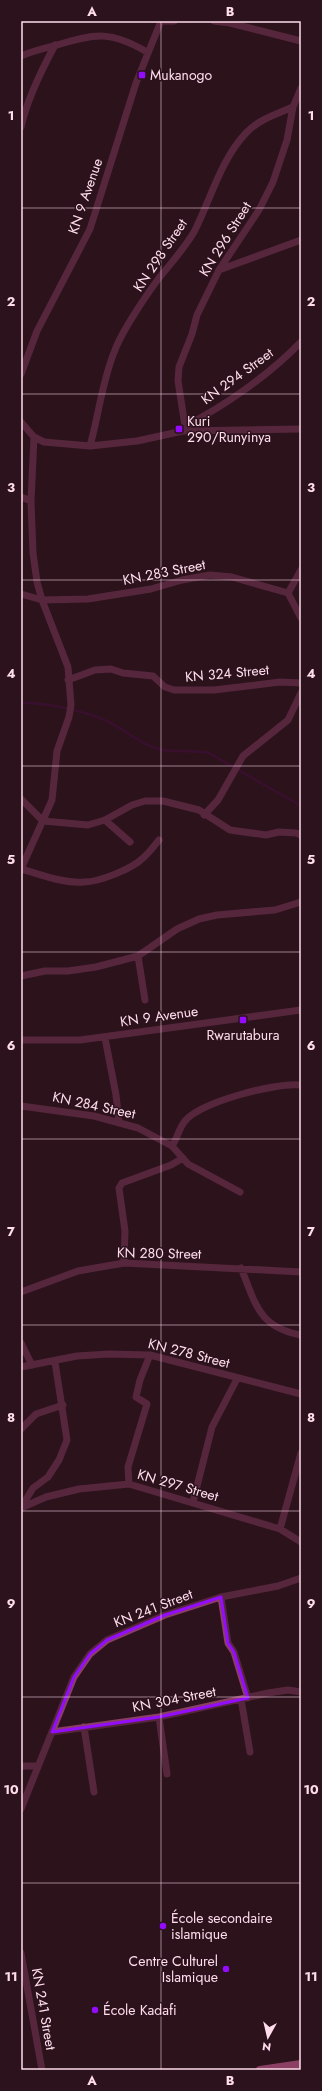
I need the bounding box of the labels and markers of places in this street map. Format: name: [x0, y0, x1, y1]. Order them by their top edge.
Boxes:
place label: Mukanogo: [150, 65, 213, 85]
marker: Mukanogo: [137, 70, 147, 80]
place label: Kuri 290/Runyinya: [187, 411, 271, 447]
marker: Kuri 290/Runyinya: [174, 424, 184, 434]
marker: Rwarutabura: [238, 1015, 248, 1025]
place label: Rwarutabura: [206, 1025, 280, 1045]
place label: École secondaire islamique: [171, 1908, 272, 1944]
marker: École secondaire islamique: [158, 1921, 168, 1931]
place label: Centre Culturel Islamique: [129, 1951, 218, 1987]
marker: Centre Culturel Islamique: [221, 1964, 231, 1974]
place label: École Kadafi: [103, 2000, 177, 2020]
marker: École Kadafi: [90, 2005, 100, 2015]

